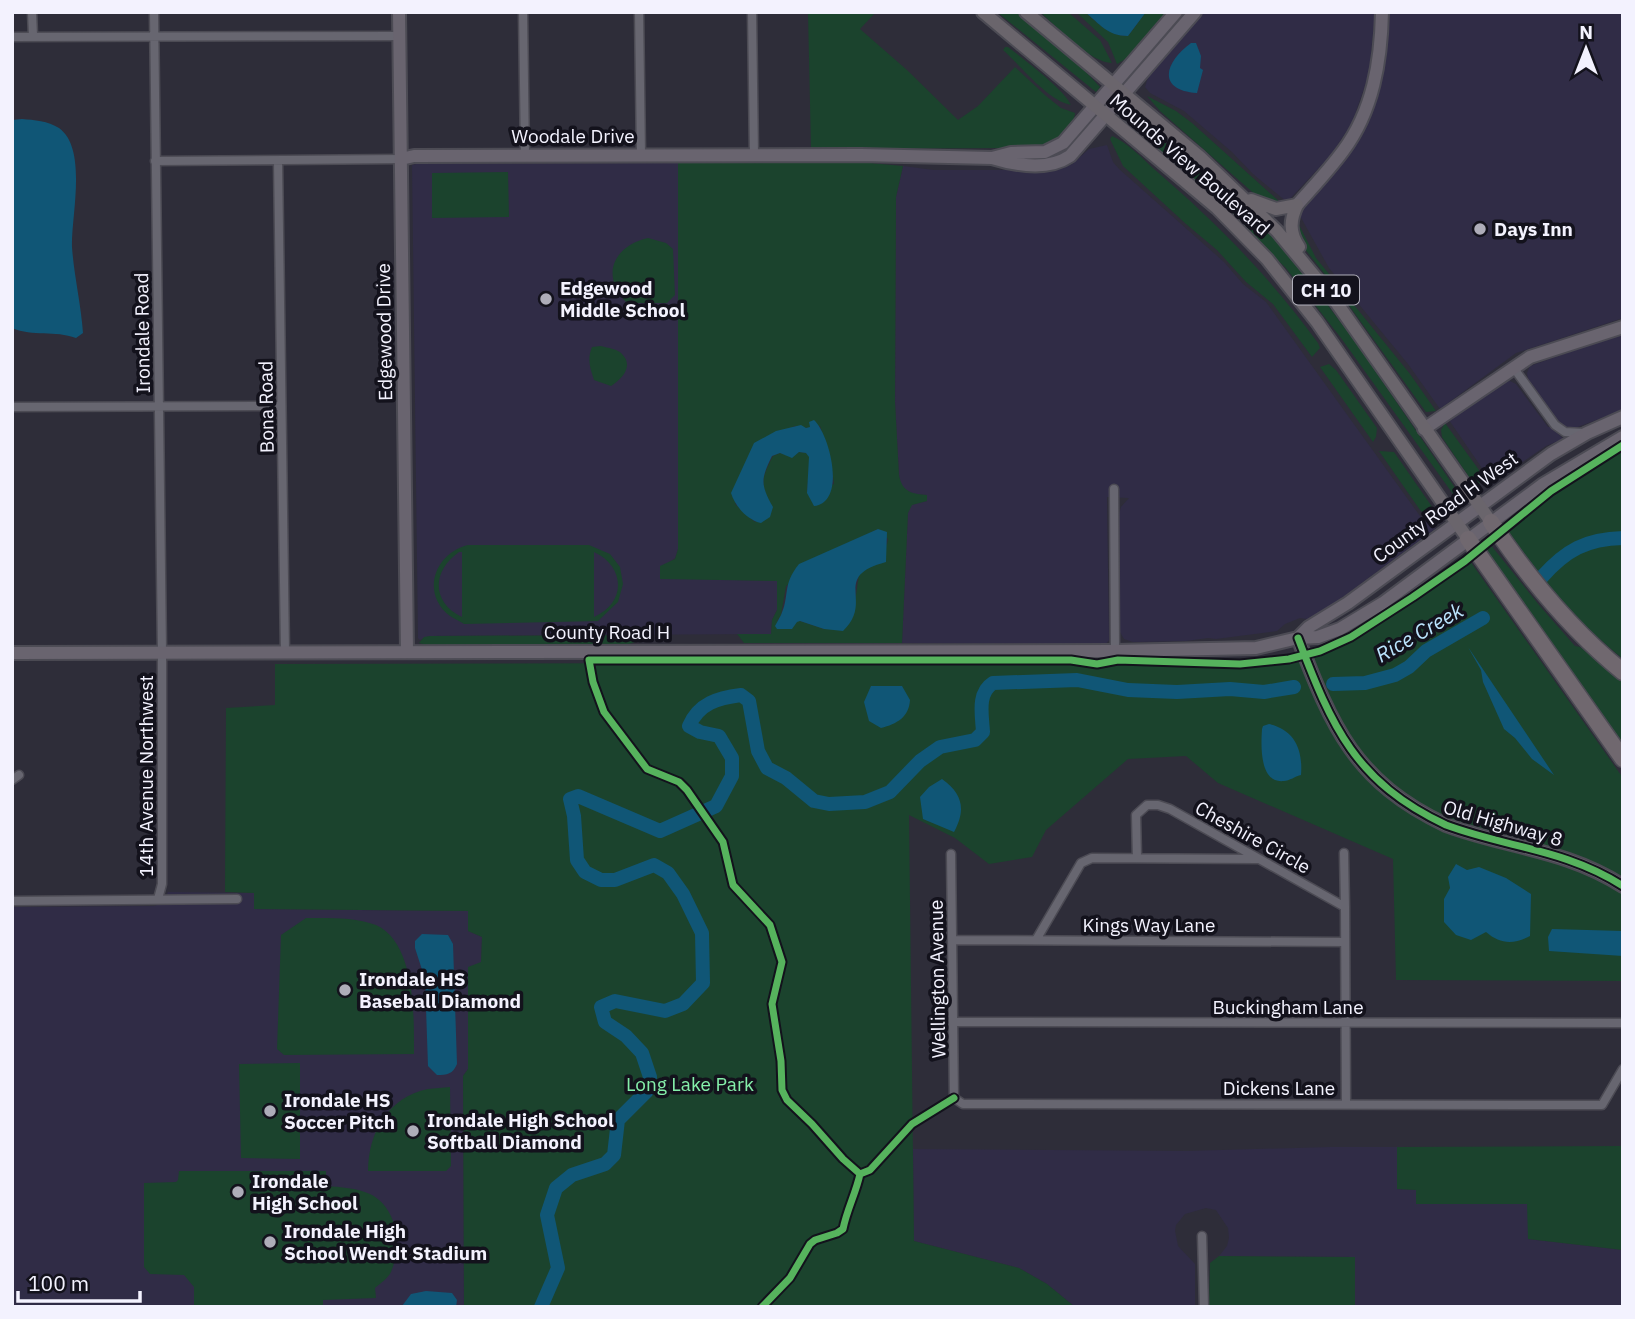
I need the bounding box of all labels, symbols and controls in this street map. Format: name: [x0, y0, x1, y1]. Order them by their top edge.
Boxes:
north arrow: [1551, 14, 1621, 84]
text: N: [1579, 20, 1593, 44]
street label: Mounds View Boulevard: [1105, 88, 1275, 240]
street label: Woodale Drive: [511, 124, 635, 148]
place label: Days Inn: [1494, 217, 1573, 241]
marker: Days Inn: [1472, 221, 1488, 237]
street label: Edgewood Drive: [371, 263, 397, 401]
street label: Irondale Road: [129, 272, 155, 394]
place label: Edgewood Middle School: [560, 276, 685, 322]
road number: CH 10: [1293, 276, 1359, 304]
marker: Edgewood Middle School: [538, 291, 554, 307]
street label: Bona Road: [253, 361, 279, 453]
street label: County Road H West: [1368, 446, 1522, 568]
water label: Rice Creek: [1370, 595, 1469, 668]
street label: County Road H: [544, 620, 670, 644]
street label: 14th Avenue Northwest: [134, 675, 158, 877]
street label: Cheshire Circle: [1191, 795, 1315, 879]
street label: Old Highway 8: [1441, 795, 1565, 851]
street label: Wellington Avenue: [924, 899, 950, 1059]
street label: Kings Way Lane: [1083, 913, 1215, 937]
place label: Irondale HS Baseball Diamond: [359, 967, 521, 1013]
marker: Irondale HS Baseball Diamond: [337, 982, 353, 998]
street label: Buckingham Lane: [1212, 995, 1364, 1019]
park label: Long Lake Park: [626, 1072, 754, 1096]
street label: Dickens Lane: [1223, 1076, 1335, 1100]
place label: Irondale HS Soccer Pitch: [284, 1088, 395, 1134]
marker: Irondale HS Soccer Pitch: [262, 1103, 278, 1119]
place label: Irondale High School Softball Diamond: [427, 1108, 614, 1154]
marker: Irondale High School Softball Diamond: [405, 1123, 421, 1139]
place label: Irondale High School: [252, 1169, 358, 1215]
marker: Irondale High School: [230, 1184, 246, 1200]
place label: Irondale High School Wendt Stadium: [284, 1219, 487, 1265]
marker: Irondale High School Wendt Stadium: [262, 1234, 278, 1250]
scale bar: [18, 1260, 140, 1304]
text: 100 m: [28, 1269, 89, 1297]

